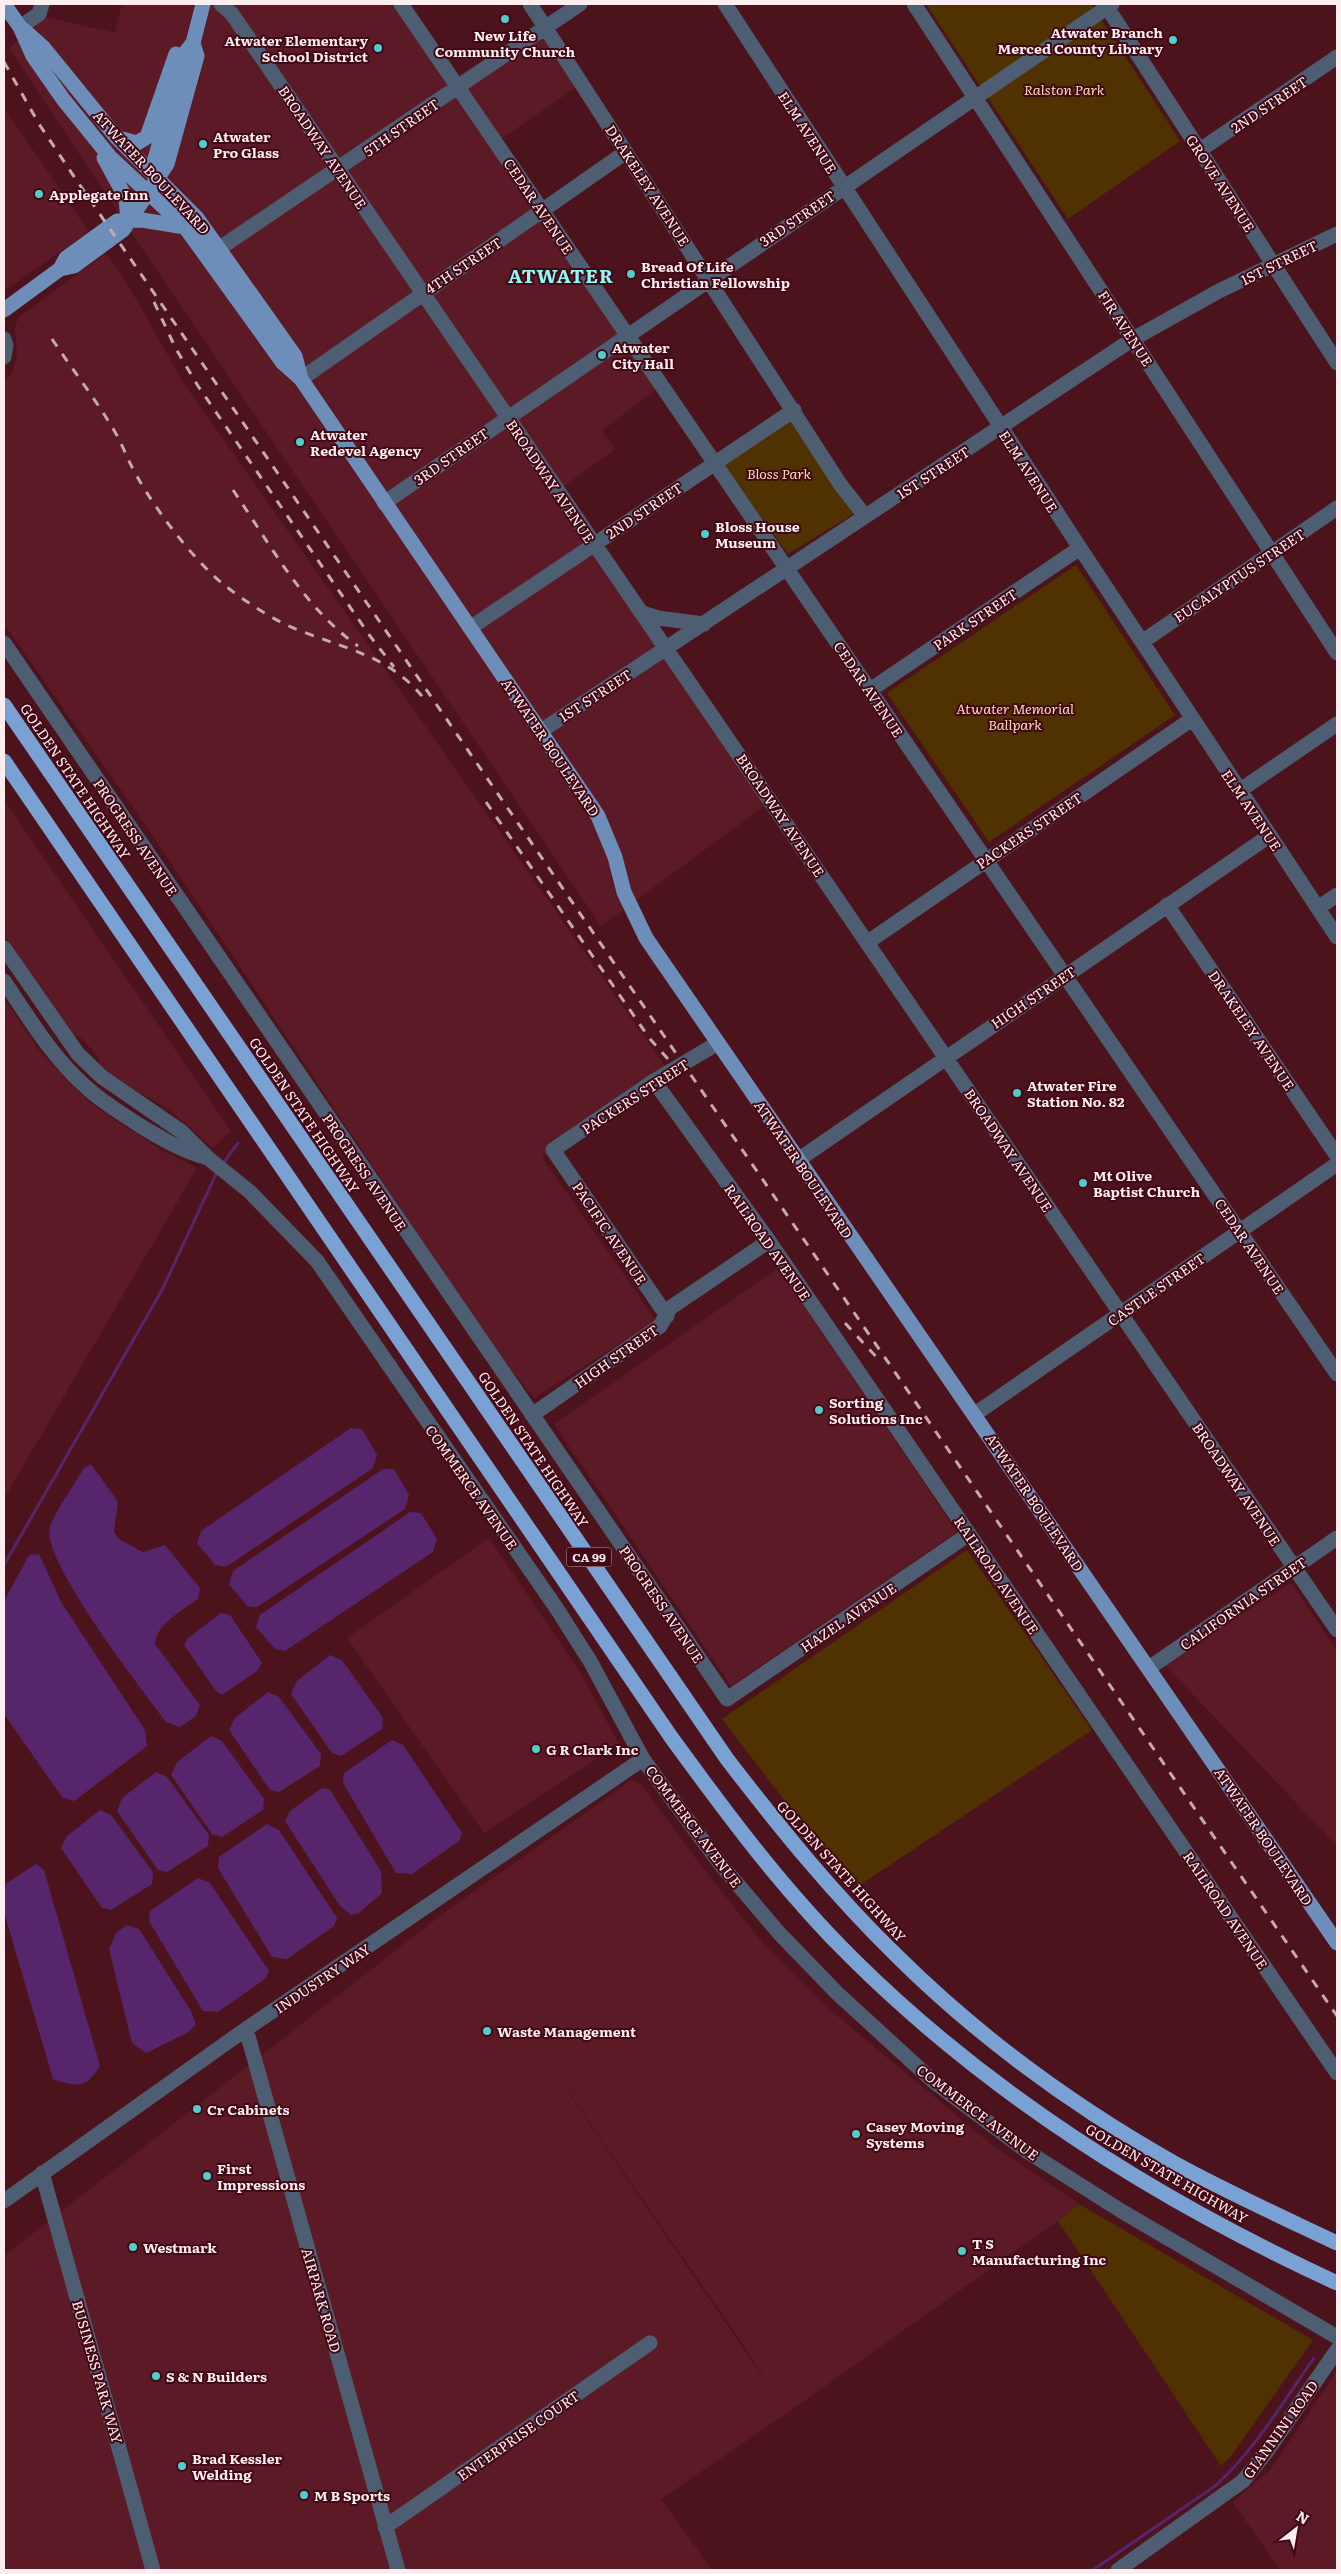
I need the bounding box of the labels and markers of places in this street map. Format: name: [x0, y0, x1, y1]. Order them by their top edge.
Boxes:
marker: New Life Community Church: [499, 13, 511, 25]
place label: Atwater Branch Merced County Library: [998, 22, 1163, 58]
place label: New Life Community Church: [435, 25, 576, 61]
place label: Atwater Elementary School District: [224, 30, 369, 66]
marker: Atwater Branch Merced County Library: [1167, 34, 1179, 46]
marker: Atwater Elementary School District: [372, 42, 384, 54]
place label: Atwater Pro Glass: [213, 126, 279, 162]
marker: Atwater Pro Glass: [197, 138, 209, 150]
place label: Applegate Inn: [49, 184, 149, 204]
marker: Applegate Inn: [33, 188, 45, 200]
place label: Bread Of Life Christian Fellowship: [641, 256, 790, 292]
marker: Bread Of Life Christian Fellowship: [625, 268, 637, 280]
place label: Atwater City Hall: [612, 337, 674, 373]
marker: Atwater City Hall: [596, 349, 608, 361]
place label: Atwater Redevel Agency: [310, 424, 422, 460]
marker: Atwater Redevel Agency: [294, 436, 306, 448]
place label: Bloss House Museum: [715, 516, 800, 552]
marker: Bloss House Museum: [699, 528, 711, 540]
place label: Atwater Fire Station No. 82: [1027, 1075, 1125, 1111]
marker: Atwater Fire Station No. 82: [1011, 1087, 1023, 1099]
place label: Mt Olive Baptist Church: [1093, 1165, 1200, 1201]
marker: Mt Olive Baptist Church: [1077, 1177, 1089, 1189]
place label: Sorting Solutions Inc: [829, 1392, 923, 1428]
marker: Sorting Solutions Inc: [813, 1404, 825, 1416]
place label: G R Clark Inc: [546, 1739, 639, 1759]
marker: G R Clark Inc: [530, 1743, 542, 1755]
place label: Waste Management: [497, 2021, 637, 2041]
marker: Waste Management: [481, 2025, 493, 2037]
place label: Cr Cabinets: [207, 2099, 289, 2119]
marker: Cr Cabinets: [191, 2103, 203, 2115]
place label: Casey Moving Systems: [866, 2116, 965, 2152]
marker: Casey Moving Systems: [850, 2128, 862, 2140]
place label: First Impressions: [217, 2158, 305, 2194]
marker: First Impressions: [201, 2170, 213, 2182]
place label: T S Manufacturing Inc: [972, 2233, 1107, 2269]
place label: Westmark: [143, 2237, 217, 2257]
marker: Westmark: [127, 2241, 139, 2253]
marker: T S Manufacturing Inc: [956, 2245, 968, 2257]
place label: S & N Builders: [166, 2366, 267, 2386]
marker: S & N Builders: [150, 2370, 162, 2382]
place label: Brad Kessler Welding: [192, 2448, 283, 2484]
marker: Brad Kessler Welding: [176, 2460, 188, 2472]
place label: M B Sports: [314, 2485, 390, 2505]
marker: M B Sports: [298, 2489, 310, 2501]

